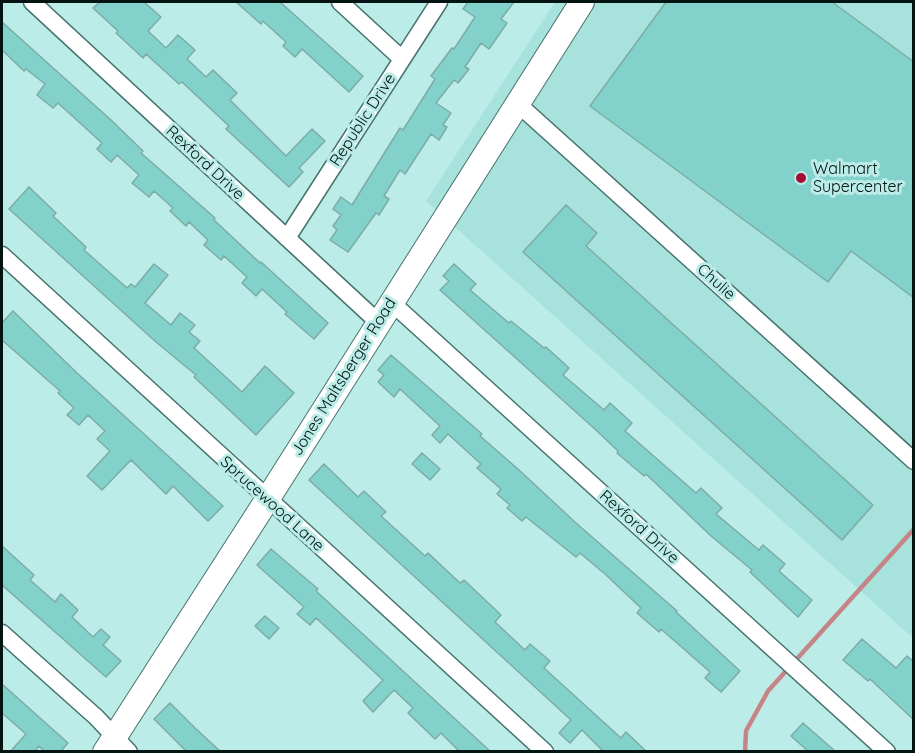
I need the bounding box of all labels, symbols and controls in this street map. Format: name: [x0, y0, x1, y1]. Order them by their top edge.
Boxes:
street label: Republic Drive: [326, 70, 400, 170]
street label: Rexford Drive: [162, 122, 248, 204]
place label: Walmart Supercenter: [813, 159, 903, 197]
marker: Walmart Supercenter: [794, 171, 808, 185]
street label: Chulie: [693, 260, 739, 304]
street label: Jones Maltsberger Road: [288, 295, 400, 459]
street label: Sprucewood Lane: [216, 452, 328, 556]
street label: Rexford Drive: [595, 486, 683, 568]

